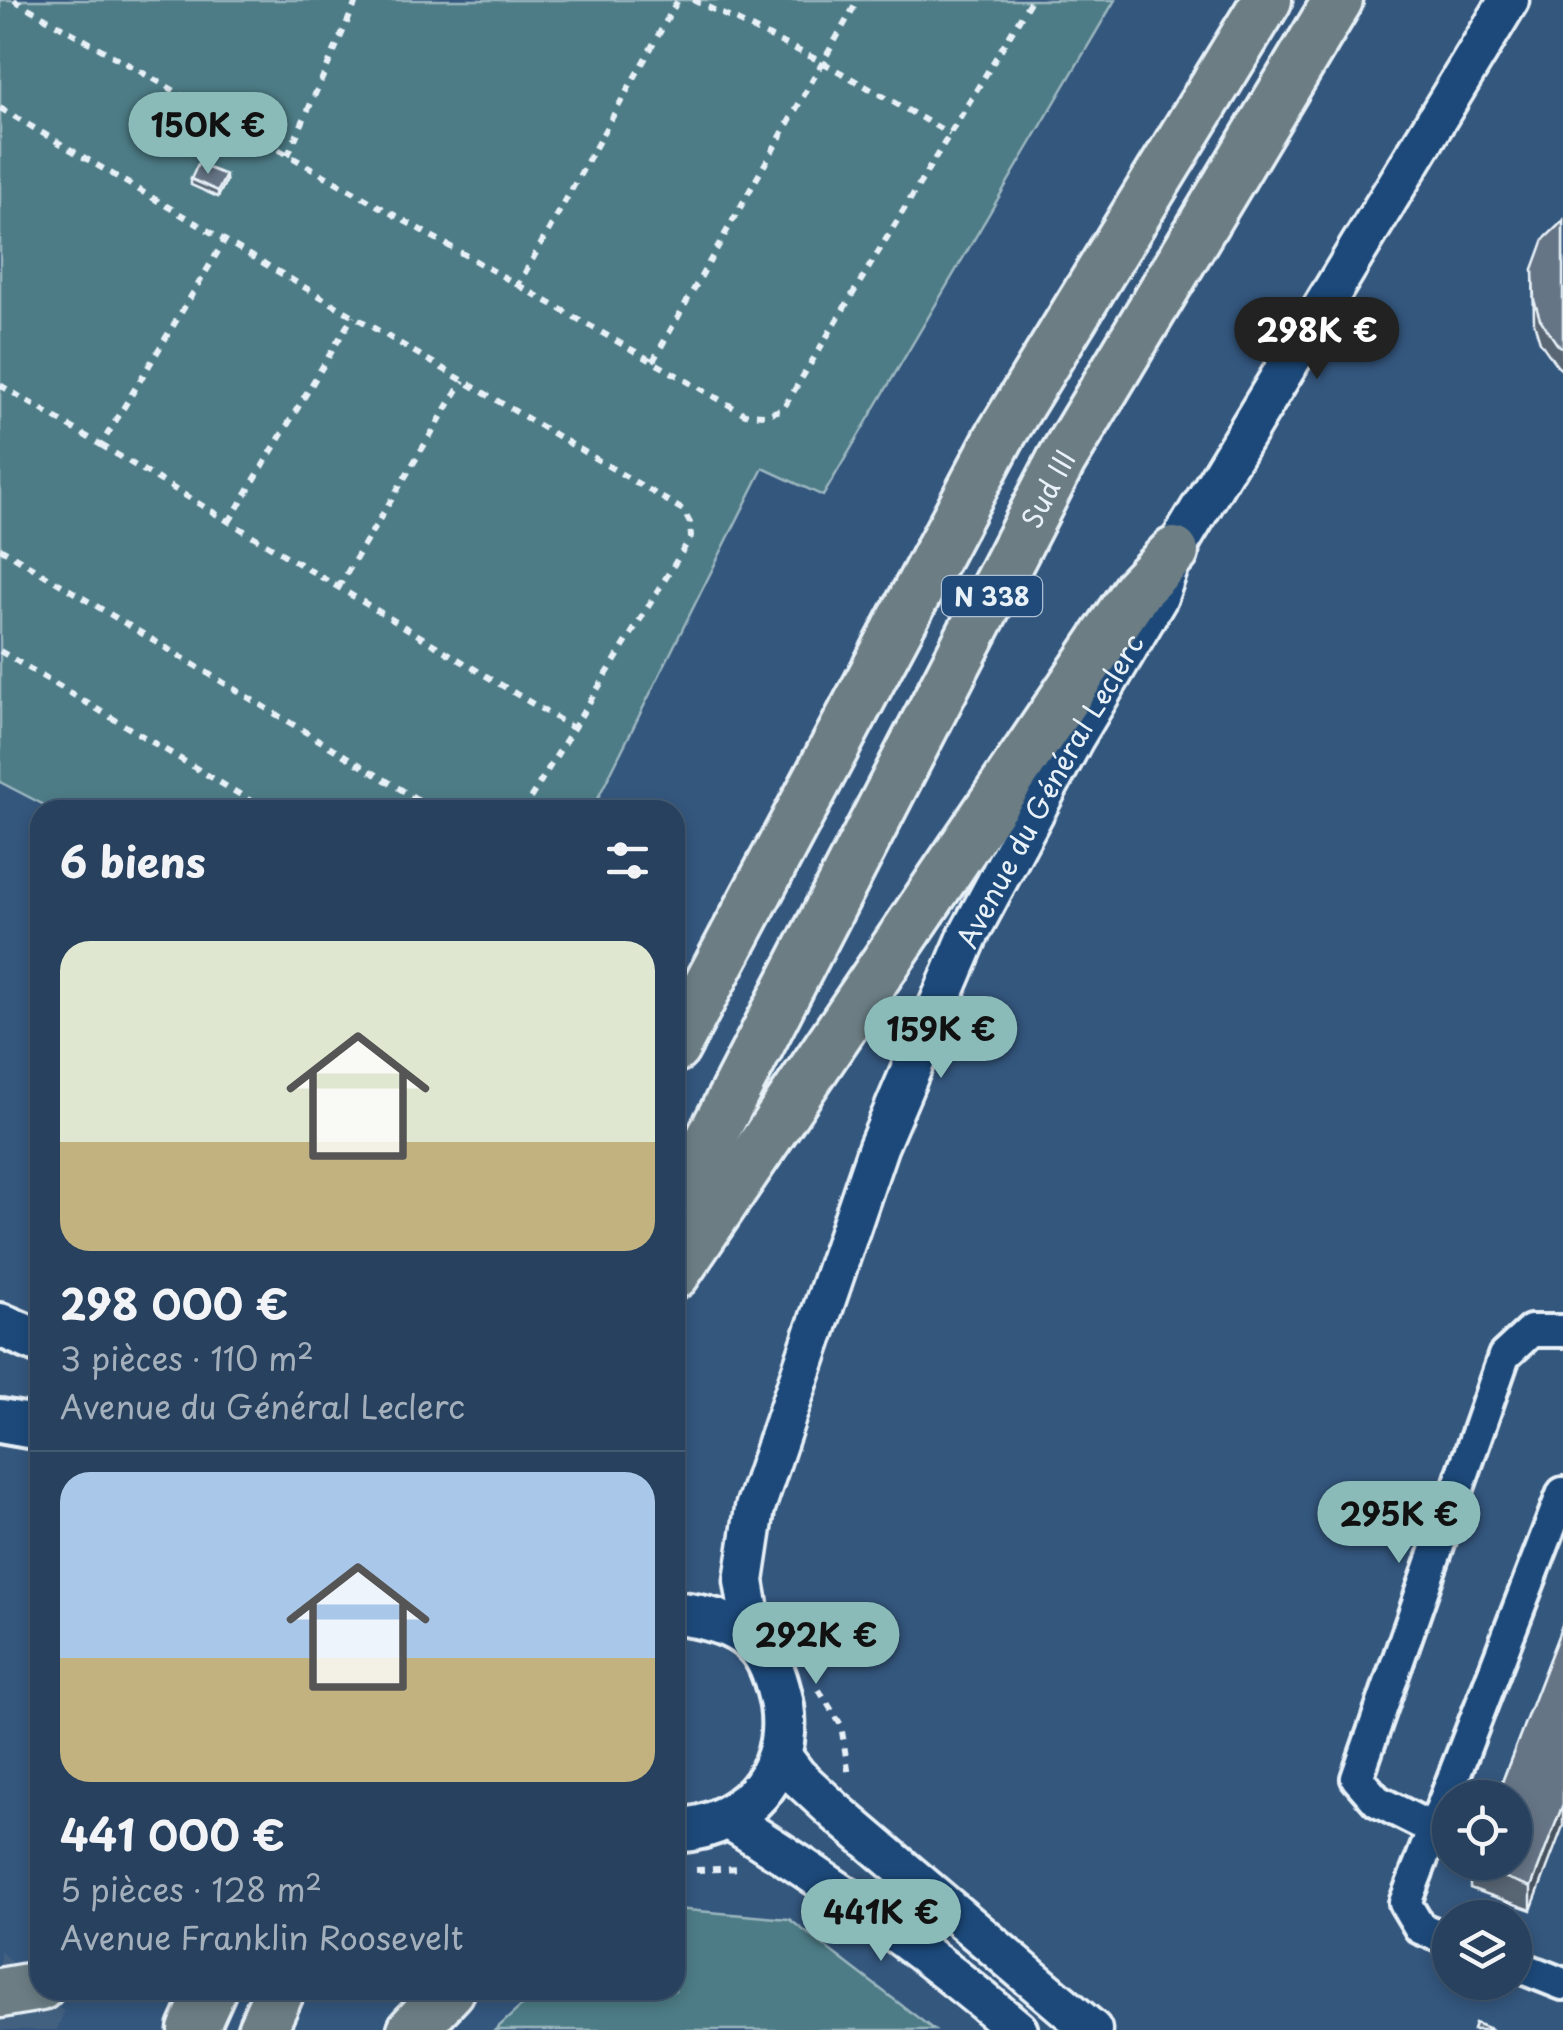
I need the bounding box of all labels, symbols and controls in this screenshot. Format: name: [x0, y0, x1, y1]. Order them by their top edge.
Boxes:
pin: 150K €: [127, 92, 289, 177]
text: 150K €: [150, 100, 266, 148]
pin: 298K €: [1236, 297, 1398, 382]
text: 298K €: [1256, 305, 1378, 353]
street label: Sud III: [1009, 441, 1085, 535]
road number: N 338: [942, 576, 1042, 616]
street label: Avenue du Général Leclerc: [944, 625, 1153, 954]
text: 6 biens: [60, 829, 206, 892]
icon: filters: [600, 833, 655, 888]
pin: 159K €: [860, 996, 1022, 1081]
text: 159K €: [886, 1004, 996, 1052]
icon: home: [268, 1006, 448, 1186]
text: 298 000 €: [60, 1271, 288, 1334]
text: 3 pièces · 110 m²: [60, 1334, 314, 1382]
text: Avenue du Général Leclerc: [60, 1382, 465, 1430]
pin: 295K €: [1318, 1481, 1480, 1566]
text: 295K €: [1339, 1489, 1459, 1537]
icon: home: [268, 1537, 448, 1717]
pin: 292K €: [735, 1602, 897, 1687]
text: 292K €: [754, 1610, 878, 1658]
map controls: [1432, 1780, 1532, 2000]
button: locate: [1432, 1780, 1532, 1880]
text: 441 000 €: [60, 1802, 285, 1865]
text: 5 pièces · 128 m²: [60, 1865, 322, 1913]
pin: 441K €: [800, 1879, 962, 1964]
text: 441K €: [823, 1887, 939, 1935]
button: layers: [1432, 1900, 1532, 2000]
text: Avenue Franklin Roosevelt: [60, 1913, 464, 1961]

